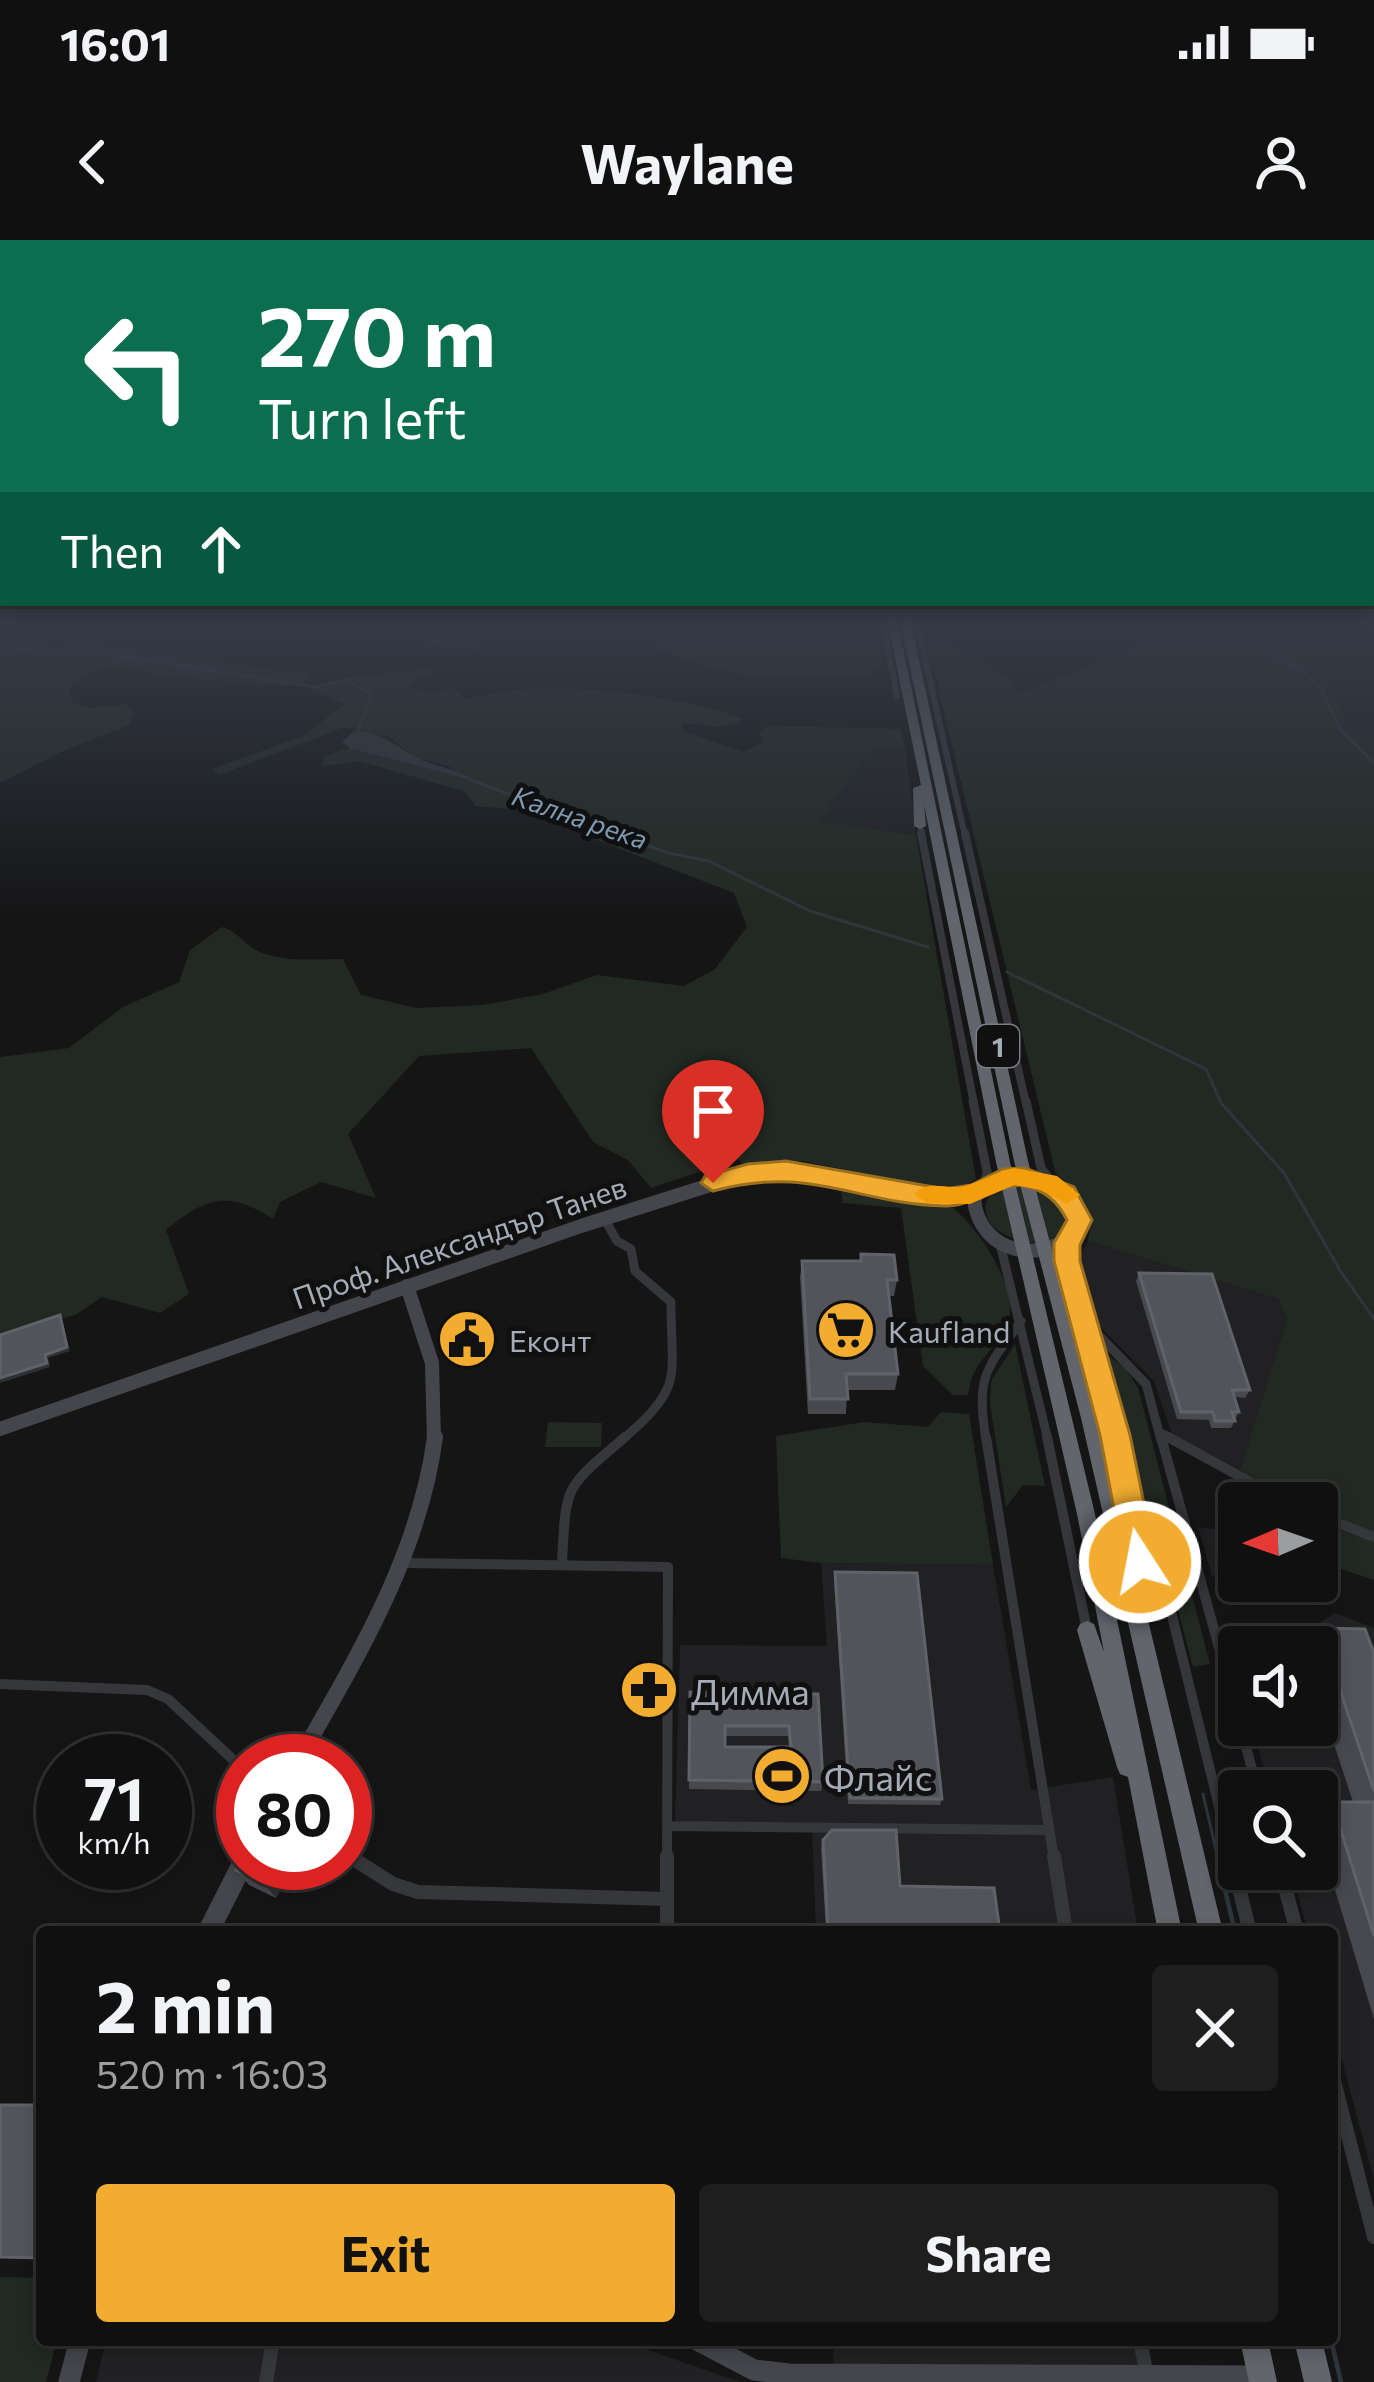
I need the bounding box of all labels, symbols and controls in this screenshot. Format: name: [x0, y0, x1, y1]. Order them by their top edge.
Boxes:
text: 16:01: [60, 15, 170, 70]
icon: back: [60, 129, 126, 195]
text: Waylane: [580, 129, 794, 195]
icon: person: [1248, 129, 1314, 195]
text: 270 m: [258, 282, 496, 384]
icon: left: [60, 288, 216, 444]
text: Turn left: [258, 384, 466, 450]
icon: ahead: [188, 516, 254, 582]
text: Then: [60, 522, 164, 577]
water label: Кална река: [508, 778, 652, 856]
road number: 1: [977, 1025, 1019, 1067]
pin: [662, 1060, 764, 1183]
icon: arrive: [680, 1078, 746, 1144]
street label: Проф. Александър Танев: [287, 1166, 631, 1316]
supermarket icon: Kaufland: [815, 1299, 877, 1361]
public building icon: Еконт: [436, 1308, 498, 1370]
place label: Kaufland: [888, 1312, 1010, 1349]
place label: Еконт: [509, 1321, 591, 1358]
north arrow: [1218, 1482, 1338, 1602]
map controls: [1218, 1482, 1338, 1890]
position arrow: [1077, 1499, 1203, 1625]
button: sound: [1218, 1626, 1338, 1746]
pharmacy icon: Димма: [618, 1659, 680, 1721]
place label: Димма: [691, 1668, 810, 1712]
speed limit sign: 80: [216, 1734, 372, 1890]
sports icon: Флайс: [751, 1745, 813, 1807]
place label: Флайс: [824, 1754, 933, 1798]
text: 71: [84, 1760, 144, 1833]
button: search: [1218, 1770, 1338, 1890]
text: km/h: [78, 1823, 150, 1860]
text: 2 min: [96, 1960, 275, 2048]
button: close: [1152, 1965, 1278, 2091]
text: 520 m · 16:03: [96, 2049, 328, 2097]
button: Exit: [96, 2184, 675, 2322]
button: Share: [699, 2184, 1278, 2322]

